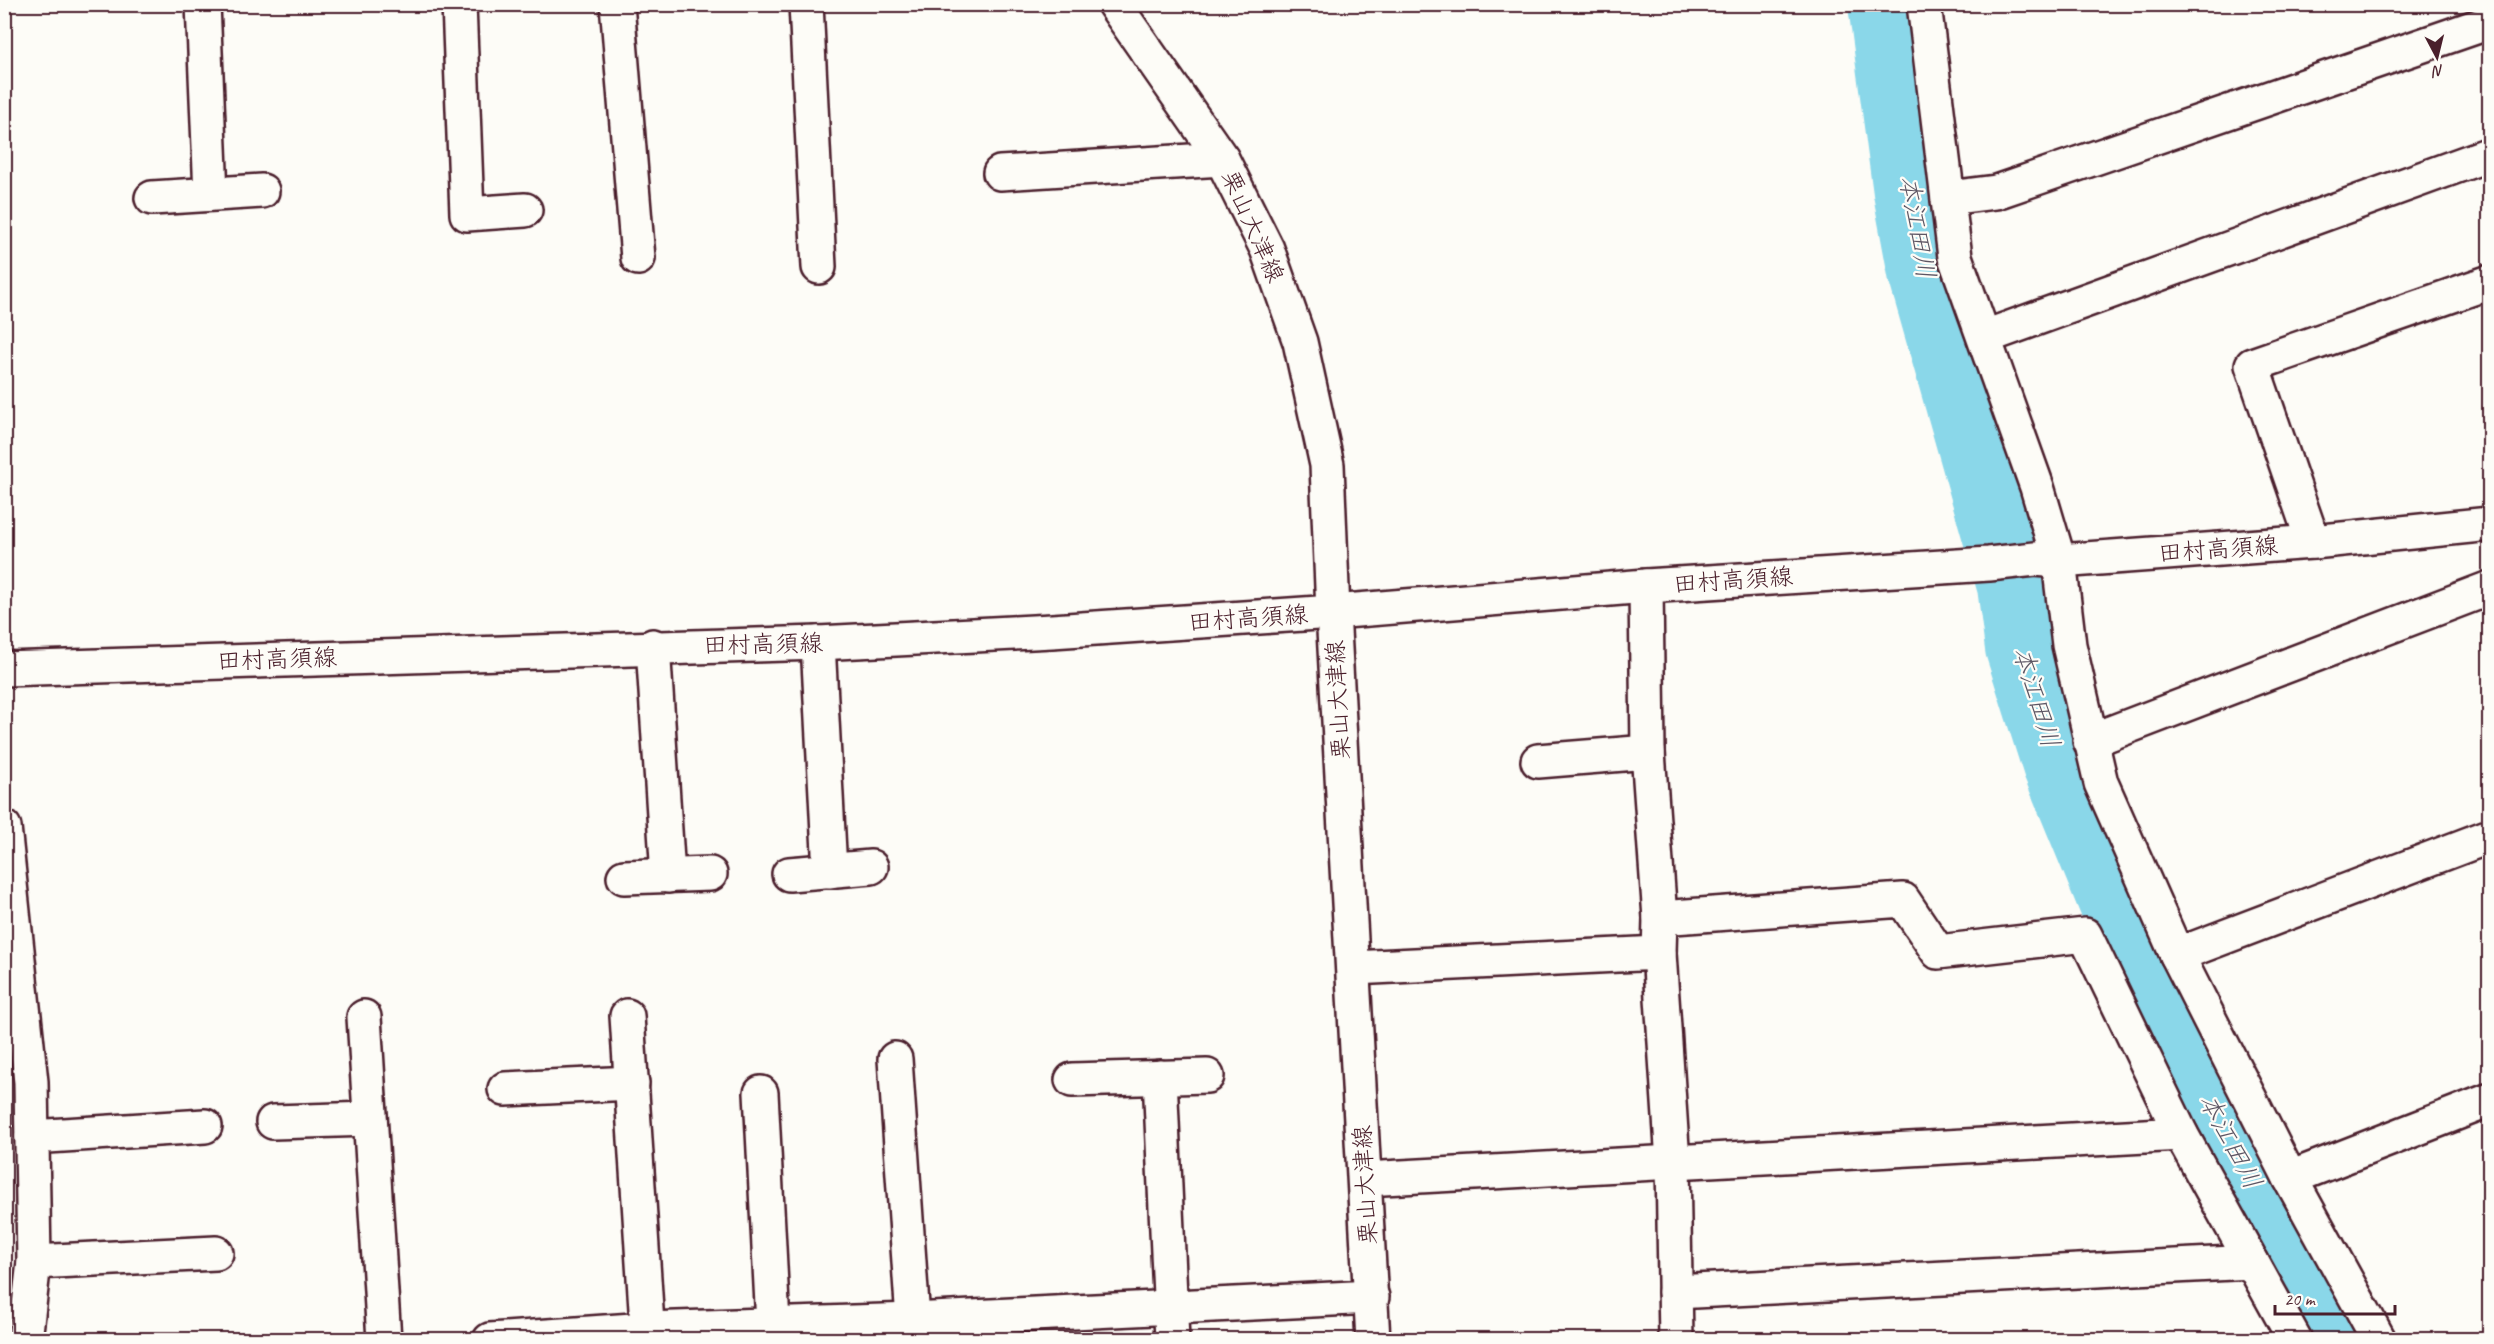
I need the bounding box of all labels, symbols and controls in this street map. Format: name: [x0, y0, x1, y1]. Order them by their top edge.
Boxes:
north arrow: [2407, 27, 2467, 87]
text: N: [2430, 60, 2445, 82]
street label: 栗山大津線: [1215, 165, 1291, 287]
water label: 本江田川: [1892, 173, 1943, 281]
street label: 田村高須線: [2157, 530, 2279, 568]
street label: 田村高須線: [1672, 561, 1794, 599]
street label: 田村高須線: [1187, 599, 1309, 637]
street label: 田村高須線: [703, 628, 823, 660]
street label: 栗山大津線: [1320, 639, 1356, 761]
street label: 田村高須線: [217, 642, 337, 676]
water label: 本江田川: [2006, 643, 2068, 752]
water label: 本江田川: [2192, 1088, 2270, 1195]
street label: 栗山大津線: [1347, 1124, 1383, 1246]
scale bar: [2275, 1278, 2395, 1316]
text: 20 m: [2284, 1288, 2317, 1310]

